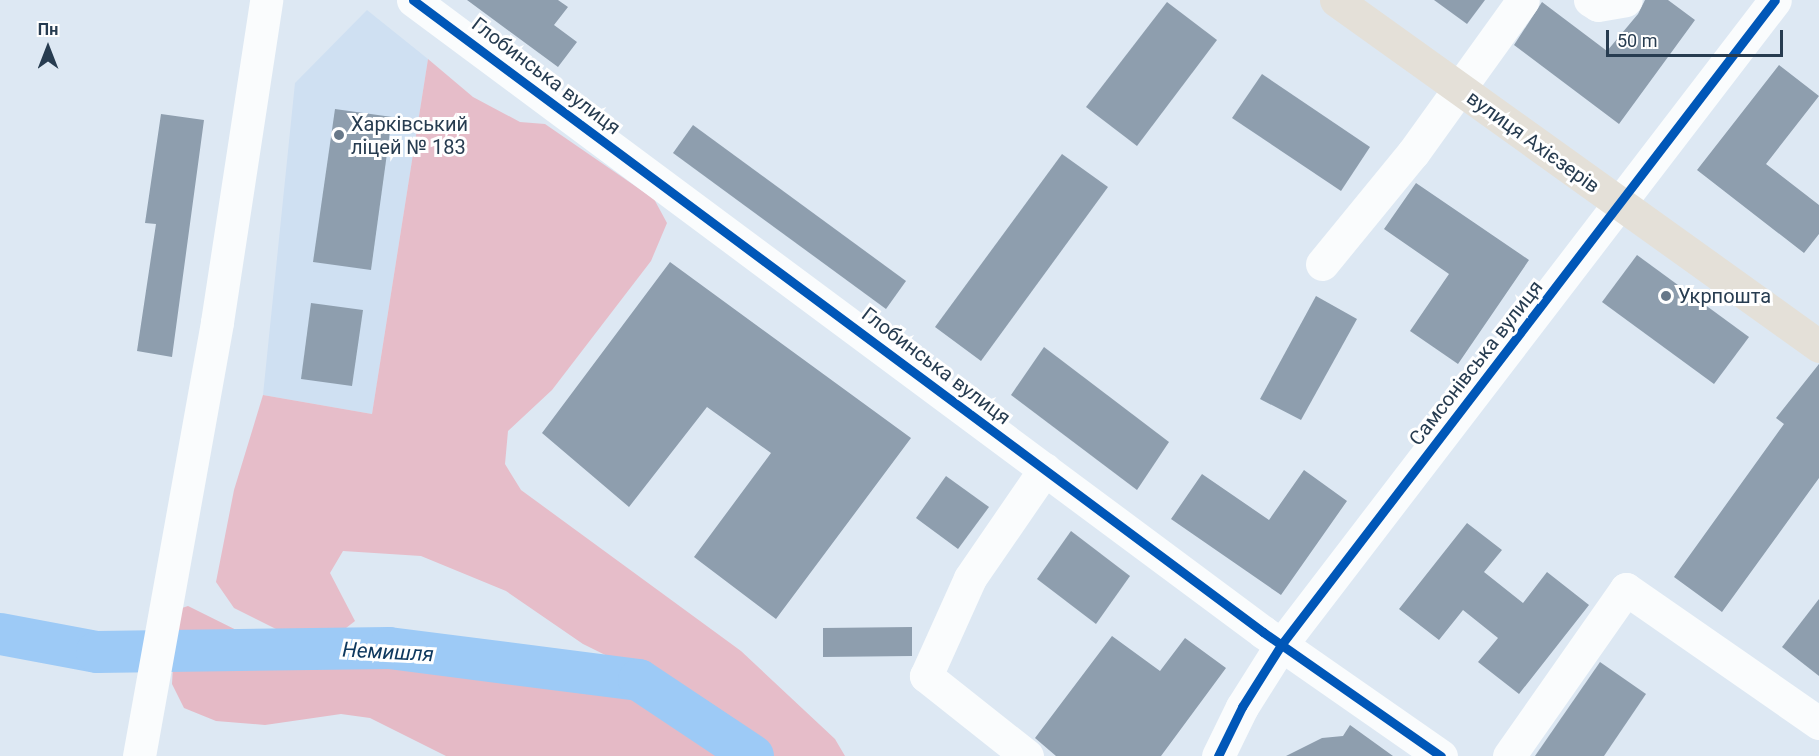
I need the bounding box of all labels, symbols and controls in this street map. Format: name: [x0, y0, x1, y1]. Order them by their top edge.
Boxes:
street label: Глобинська вулиця: [467, 12, 625, 140]
north arrow: [18, 18, 78, 78]
scale bar: [1609, 18, 1786, 56]
text: Пн: [38, 20, 58, 39]
text: 50 m: [1617, 30, 1657, 51]
street label: вулиця Ахієзерів: [1462, 86, 1604, 198]
place label: Харківський ліцей № 183: [351, 112, 468, 159]
marker: Харківський ліцей № 183: [332, 128, 346, 142]
street label: Самсонівська вулиця: [1404, 276, 1548, 450]
place label: Укрпошта: [1678, 284, 1771, 308]
marker: Укрпошта: [1659, 289, 1673, 303]
street label: Глобинська вулиця: [857, 302, 1015, 430]
water label: Немишля: [342, 637, 434, 667]

